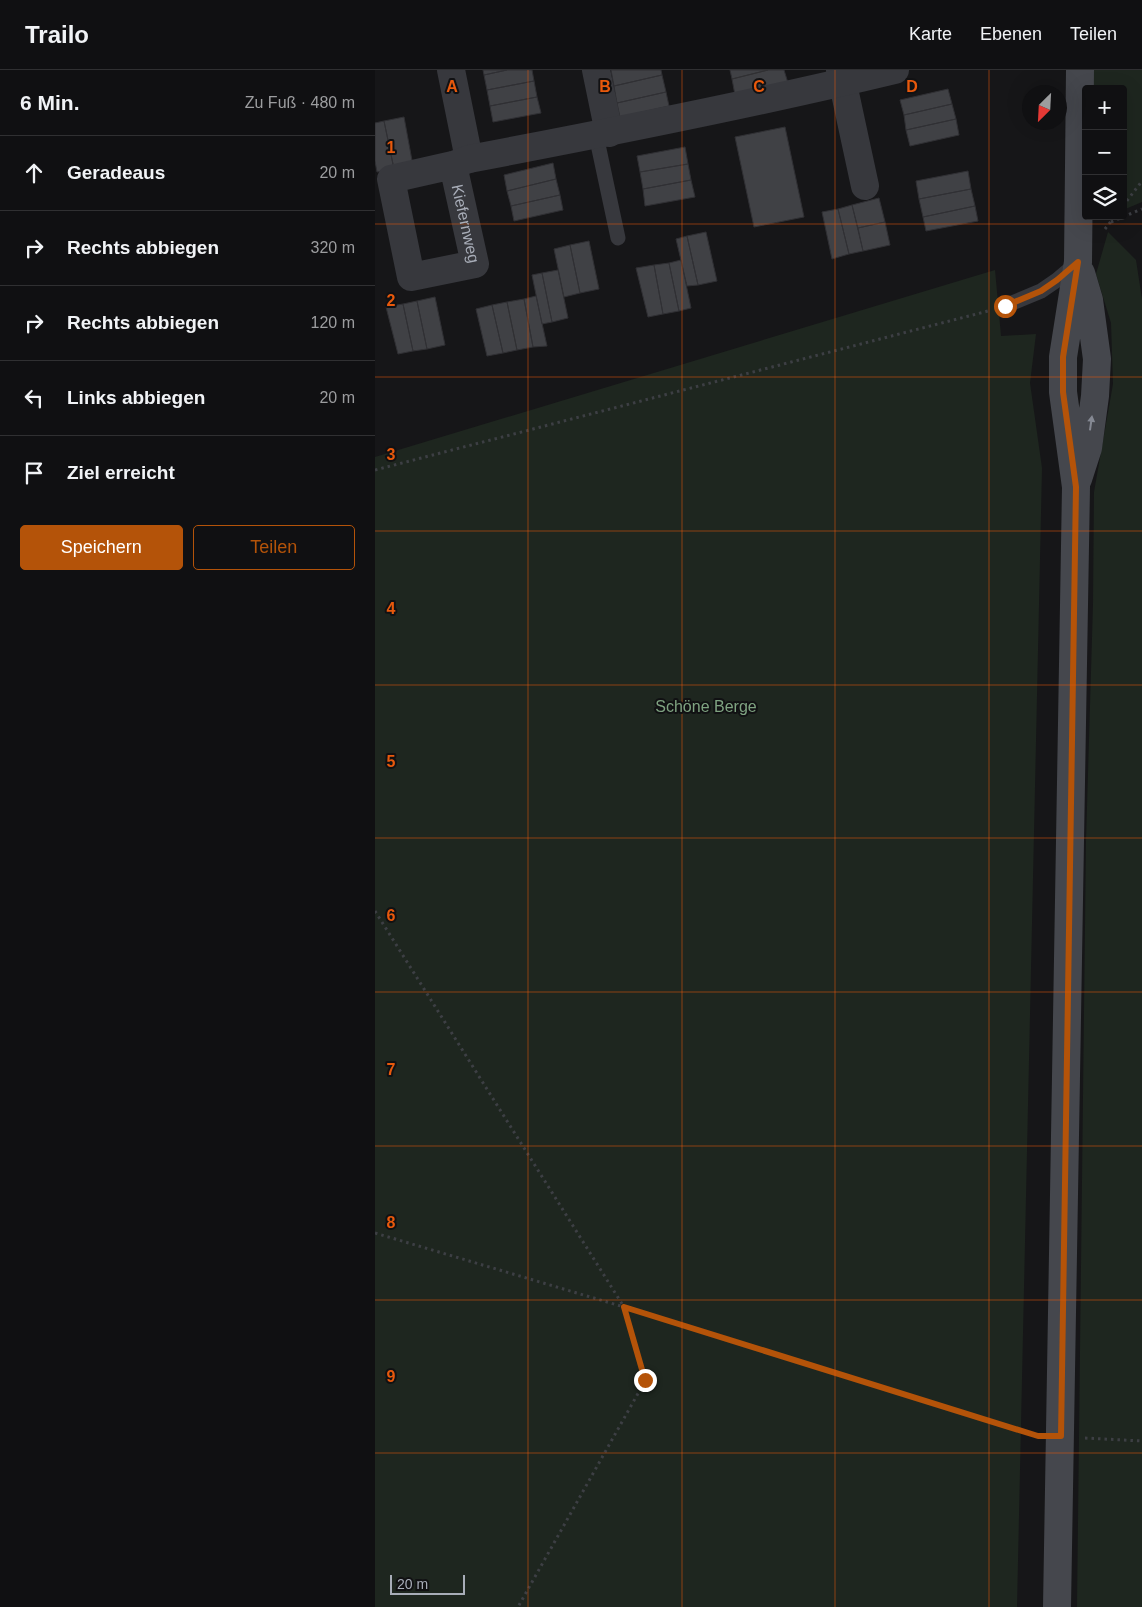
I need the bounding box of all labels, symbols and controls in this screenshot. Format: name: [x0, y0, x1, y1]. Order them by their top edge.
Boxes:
text: Trailo: [25, 21, 89, 48]
text: Karte: [909, 24, 952, 44]
text: Ebenen: [980, 24, 1042, 44]
text: Teilen: [1070, 24, 1117, 44]
text: A: [446, 78, 458, 95]
text: B: [599, 78, 611, 95]
text: C: [753, 78, 765, 95]
text: D: [906, 78, 918, 95]
north arrow: [1022, 85, 1067, 130]
map controls: [1082, 85, 1127, 220]
button: +: [1082, 85, 1127, 130]
text: 6 Min.: [20, 91, 80, 114]
text: Zu Fuß · 480 m: [245, 94, 355, 111]
button: −: [1082, 130, 1127, 175]
text: 1: [387, 139, 396, 156]
icon: ahead: [20, 159, 48, 187]
text: Geradeaus: [67, 162, 165, 183]
text: 20 m: [319, 164, 355, 181]
button: layers: [1082, 175, 1127, 220]
street label: Kiefernweg: [449, 183, 483, 265]
icon: right: [20, 234, 48, 262]
text: Rechts abbiegen: [67, 237, 219, 258]
text: 320 m: [311, 239, 355, 256]
text: 2: [387, 292, 396, 309]
route start: [994, 295, 1017, 318]
icon: right: [20, 309, 48, 337]
text: Rechts abbiegen: [67, 312, 219, 333]
text: 120 m: [311, 314, 355, 331]
icon: left: [20, 384, 48, 412]
text: Links abbiegen: [67, 387, 205, 408]
text: 20 m: [319, 389, 355, 406]
one-way arrow: [1087, 415, 1095, 431]
text: 3: [387, 446, 396, 463]
icon: arrive: [20, 459, 48, 487]
text: Ziel erreicht: [67, 462, 175, 483]
button: Speichern: [20, 525, 183, 570]
button: Teilen: [193, 525, 355, 570]
text: 4: [387, 600, 396, 617]
park label: Schöne Berge: [655, 698, 757, 715]
text: 5: [387, 753, 396, 770]
text: 6: [387, 907, 396, 924]
text: 7: [387, 1061, 396, 1078]
text: 8: [387, 1214, 396, 1231]
text: 9: [387, 1368, 396, 1385]
route end: [634, 1369, 657, 1392]
scale bar: [390, 1572, 465, 1595]
text: 20 m: [397, 1576, 428, 1592]

